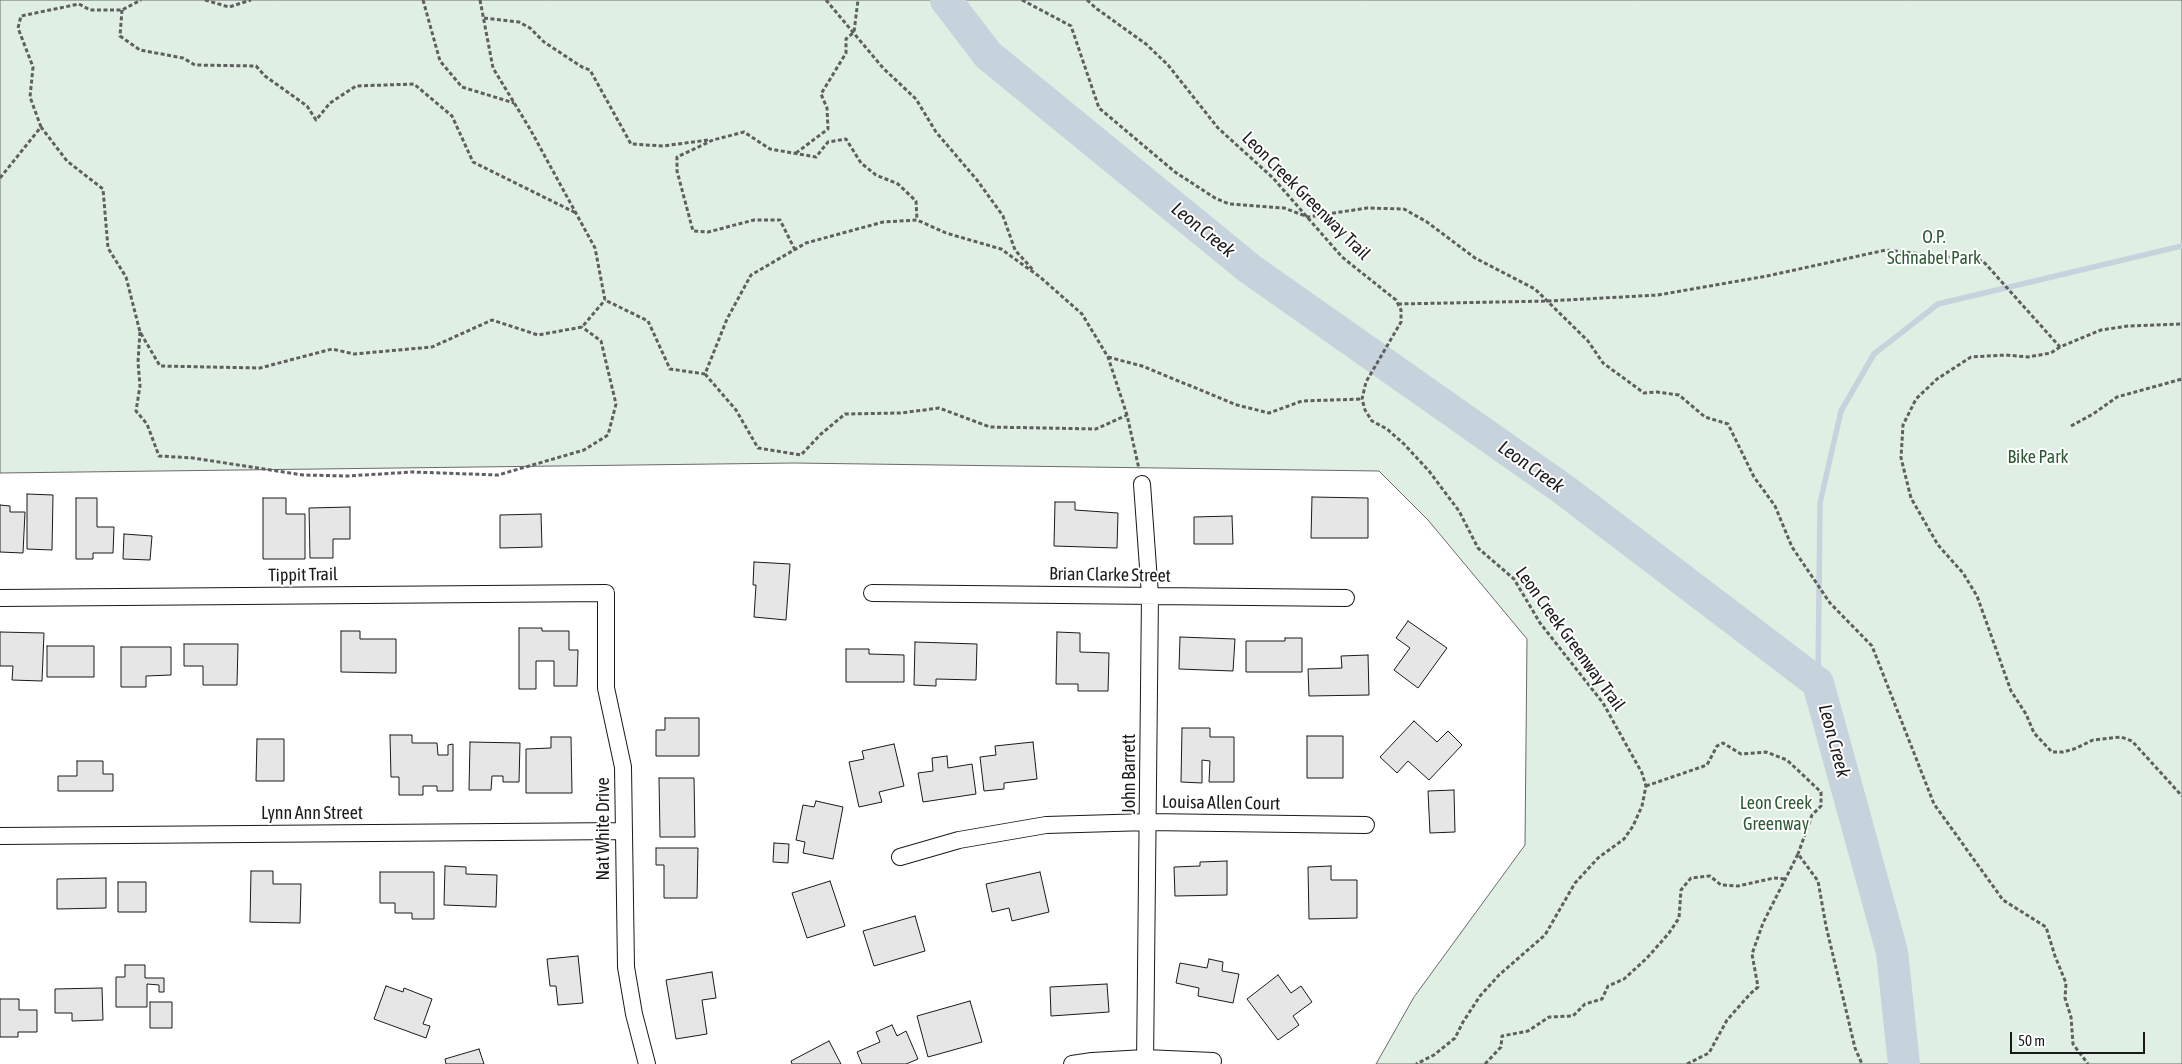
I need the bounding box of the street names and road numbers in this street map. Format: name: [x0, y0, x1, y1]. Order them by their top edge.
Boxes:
street label: Leon Creek Greenway Trail: [1237, 127, 1375, 265]
street label: Brian Clarke Street: [1049, 563, 1171, 587]
street label: Leon Creek Greenway Trail: [1511, 563, 1629, 715]
street label: Tippit Trail: [268, 564, 338, 586]
street label: John Barrett: [1118, 734, 1140, 814]
street label: Nat White Drive: [592, 777, 614, 881]
street label: Louisa Allen Court: [1162, 791, 1280, 815]
street label: Lynn Ann Street: [261, 802, 363, 824]

